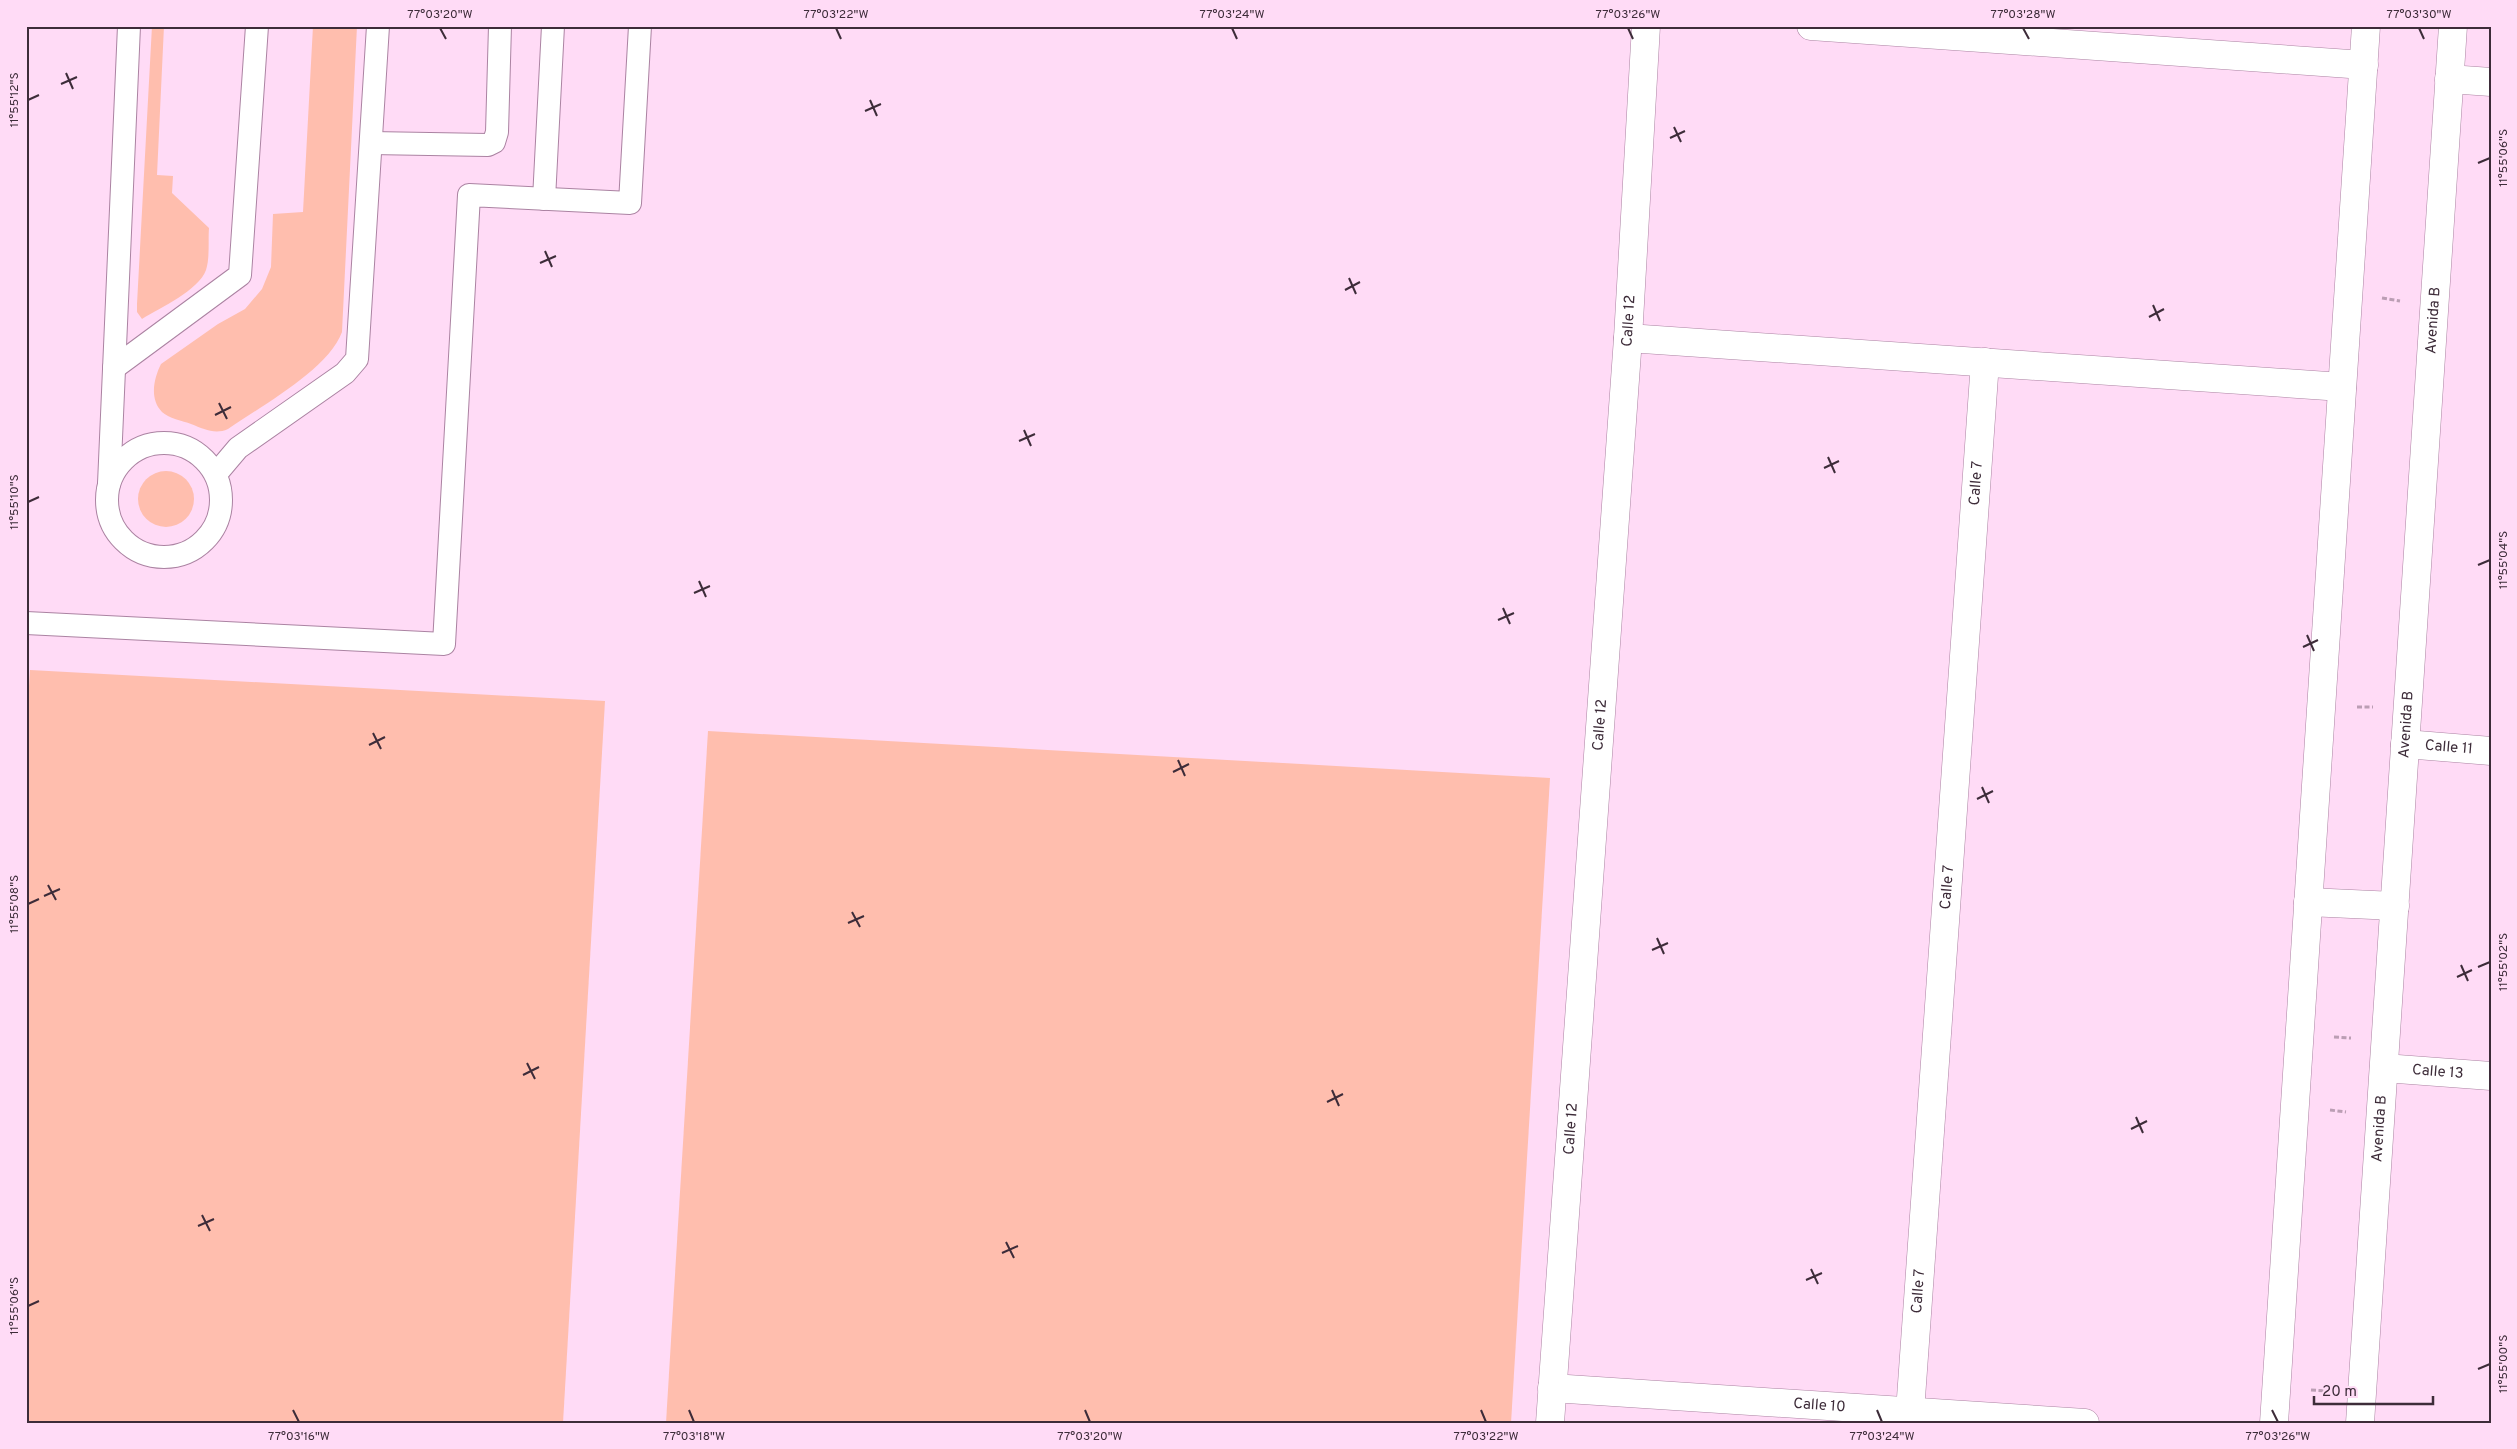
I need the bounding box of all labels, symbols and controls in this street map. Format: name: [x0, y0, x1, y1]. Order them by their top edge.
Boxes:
text: 77°03'20"W: [407, 7, 473, 23]
text: 77°03'22"W: [804, 7, 868, 23]
text: 77°03'24"W: [1200, 7, 1264, 23]
text: 77°03'26"W: [1596, 7, 1660, 23]
text: 77°03'28"W: [1991, 7, 2055, 23]
text: 77°03'30"W: [2386, 7, 2452, 23]
text: 11°55'12"S: [7, 72, 23, 128]
text: 11°55'06"S: [2496, 129, 2512, 187]
street label: Avenida B: [2422, 286, 2445, 355]
street label: Calle 12: [1618, 294, 1640, 347]
street label: Calle 7: [1965, 460, 1987, 506]
text: 11°55'10"S: [7, 474, 23, 530]
text: 11°55'04"S: [2496, 531, 2512, 589]
street label: Avenida B: [2395, 690, 2418, 759]
street label: Calle 12: [1589, 698, 1612, 751]
street label: Calle 11: [2424, 736, 2474, 759]
street label: Calle 7: [1936, 864, 1959, 910]
text: 11°55'08"S: [7, 875, 23, 933]
text: 11°55'02"S: [2496, 933, 2512, 991]
street label: Calle 13: [2411, 1061, 2464, 1083]
street label: Avenida B: [2368, 1094, 2391, 1163]
street label: Calle 12: [1560, 1102, 1582, 1155]
street label: Calle 7: [1908, 1268, 1930, 1314]
text: 11°55'06"S: [7, 1277, 23, 1335]
text: 11°55'00"S: [2496, 1335, 2512, 1393]
scale bar: [2314, 1374, 2433, 1406]
text: 20 m: [2322, 1383, 2357, 1402]
street label: Calle 10: [1793, 1394, 1846, 1417]
text: 77°03'16"W: [268, 1429, 330, 1445]
text: 77°03'18"W: [663, 1429, 725, 1445]
text: 77°03'20"W: [1057, 1429, 1123, 1445]
text: 77°03'22"W: [1454, 1429, 1518, 1445]
text: 77°03'24"W: [1850, 1429, 1914, 1445]
text: 77°03'26"W: [2246, 1429, 2310, 1445]

